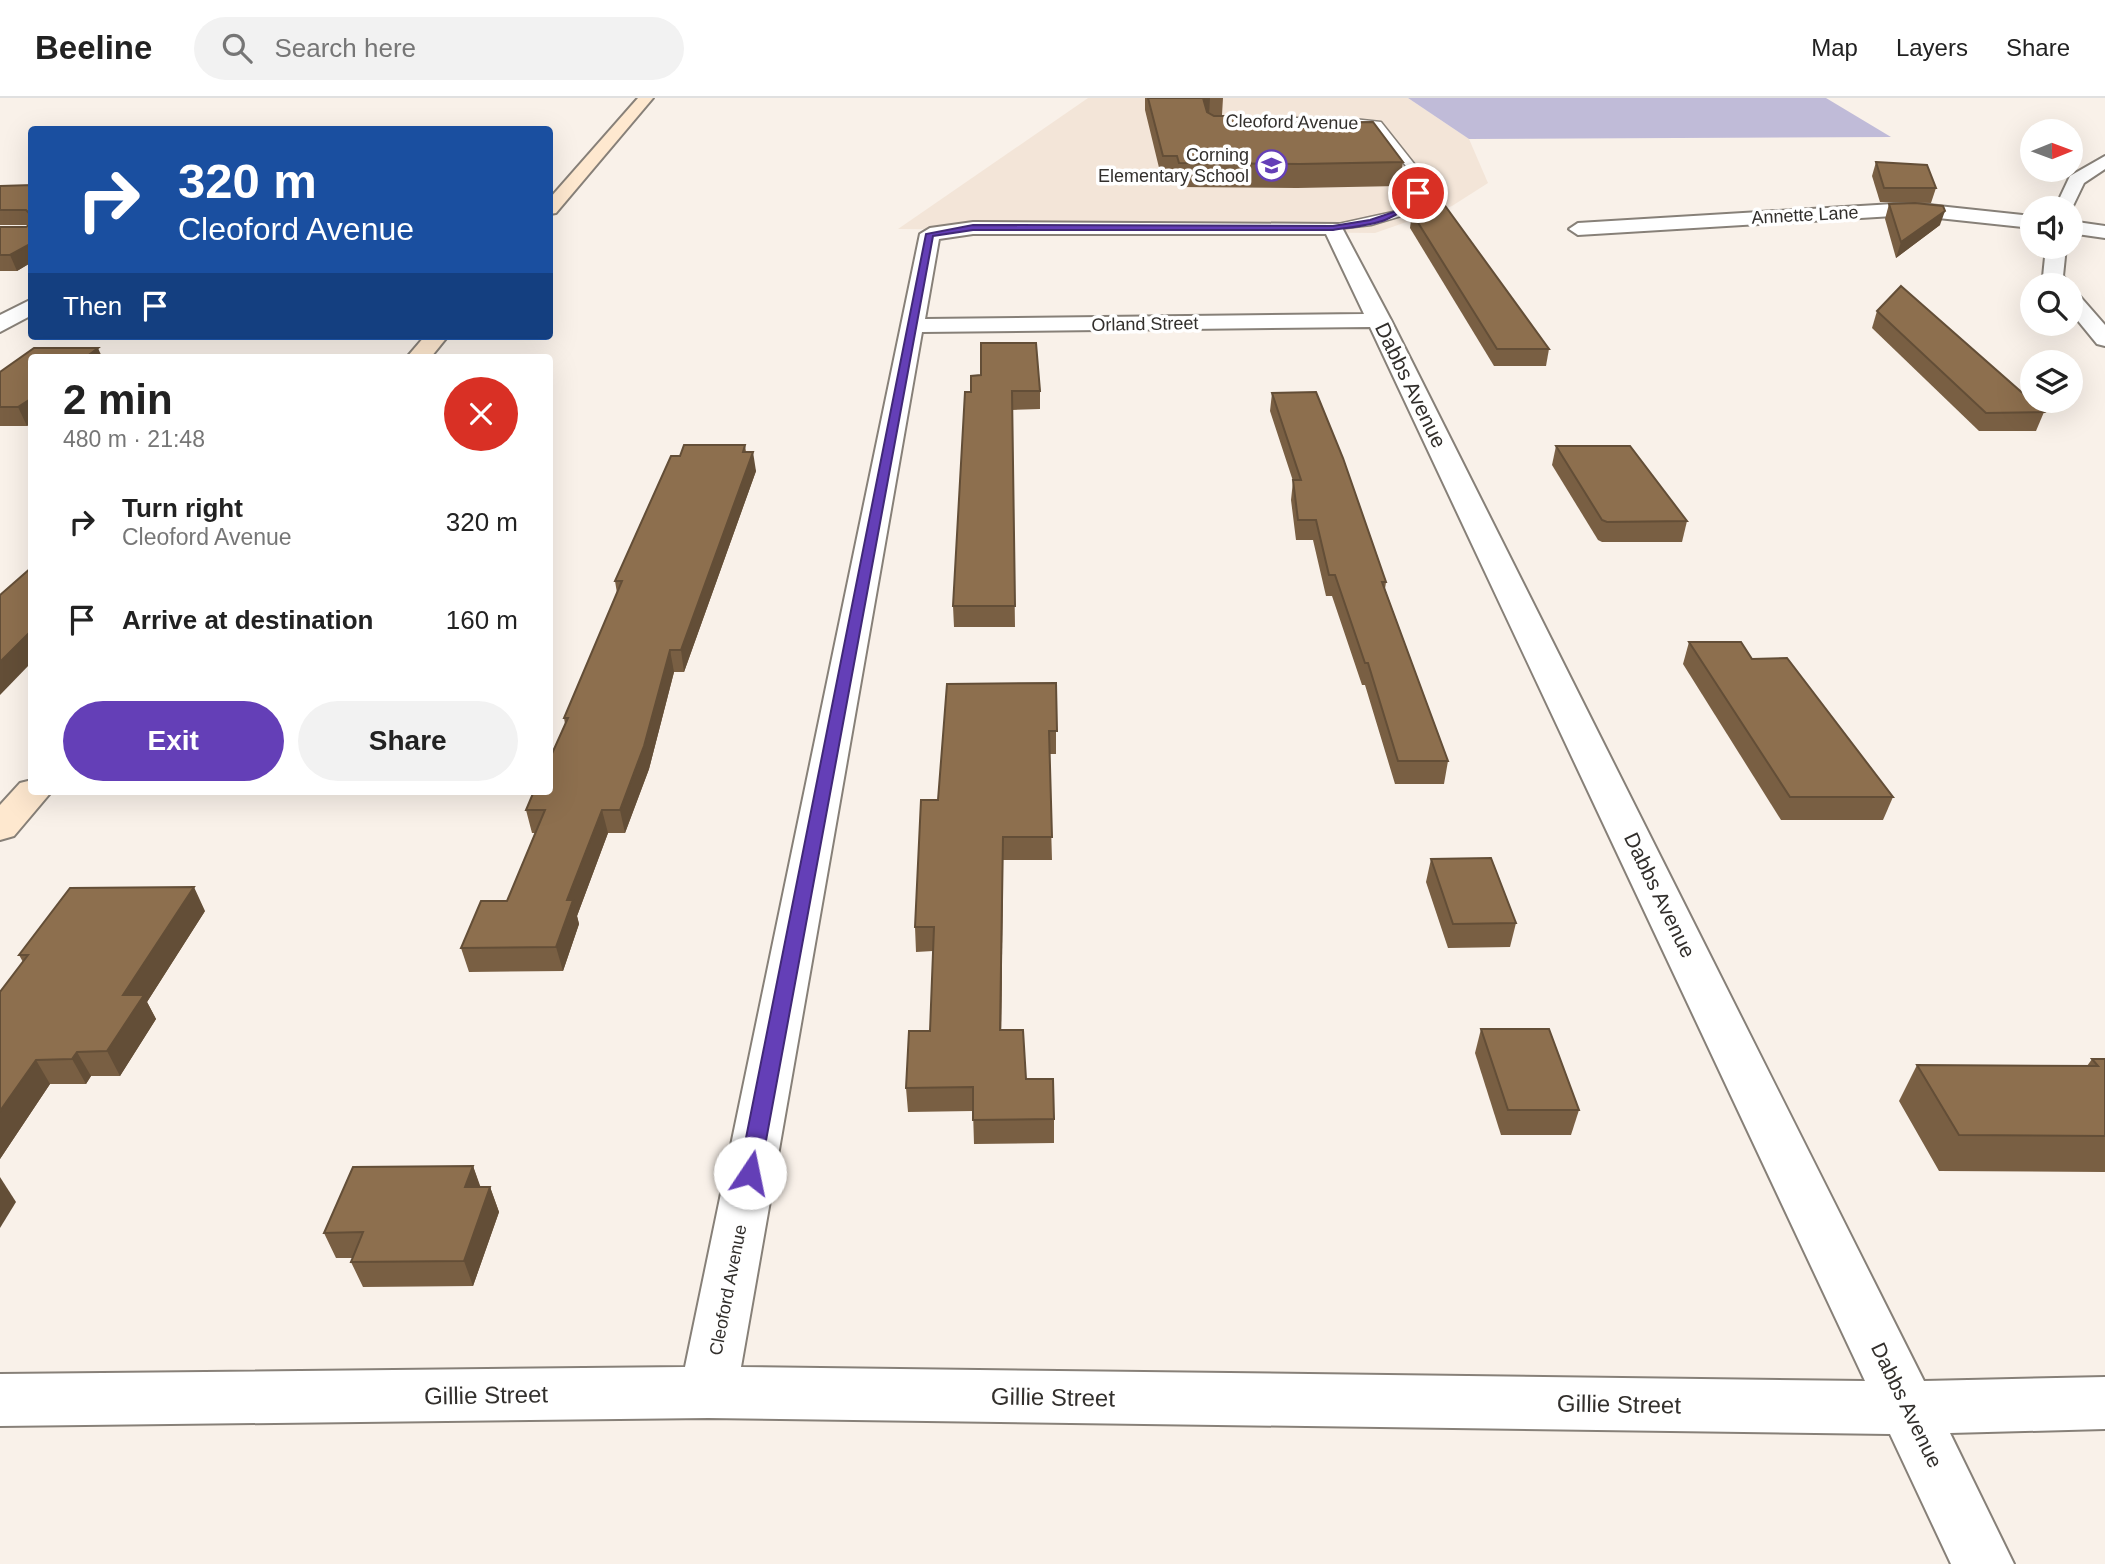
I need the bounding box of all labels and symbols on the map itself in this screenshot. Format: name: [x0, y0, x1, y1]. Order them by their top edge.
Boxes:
street label: Cleoford Avenue: [1225, 111, 1359, 133]
north arrow: [2020, 119, 2082, 182]
place label: Corning Elementary School: [1098, 145, 1249, 186]
school or university icon: Corning Elementary School: [1255, 148, 1289, 182]
pin: [1388, 163, 1448, 223]
street label: Annette Lane: [1751, 202, 1859, 228]
street label: Orland Street: [1091, 313, 1199, 335]
street label: Dabbs Avenue: [1371, 319, 1451, 451]
street label: Dabbs Avenue: [1620, 829, 1700, 961]
position arrow: [713, 1136, 787, 1210]
street label: Cleoford Avenue: [706, 1223, 750, 1357]
street label: Dabbs Avenue: [1867, 1339, 1947, 1471]
street label: Gillie Street: [424, 1380, 549, 1410]
street label: Gillie Street: [991, 1382, 1116, 1412]
street label: Gillie Street: [1557, 1389, 1682, 1419]

